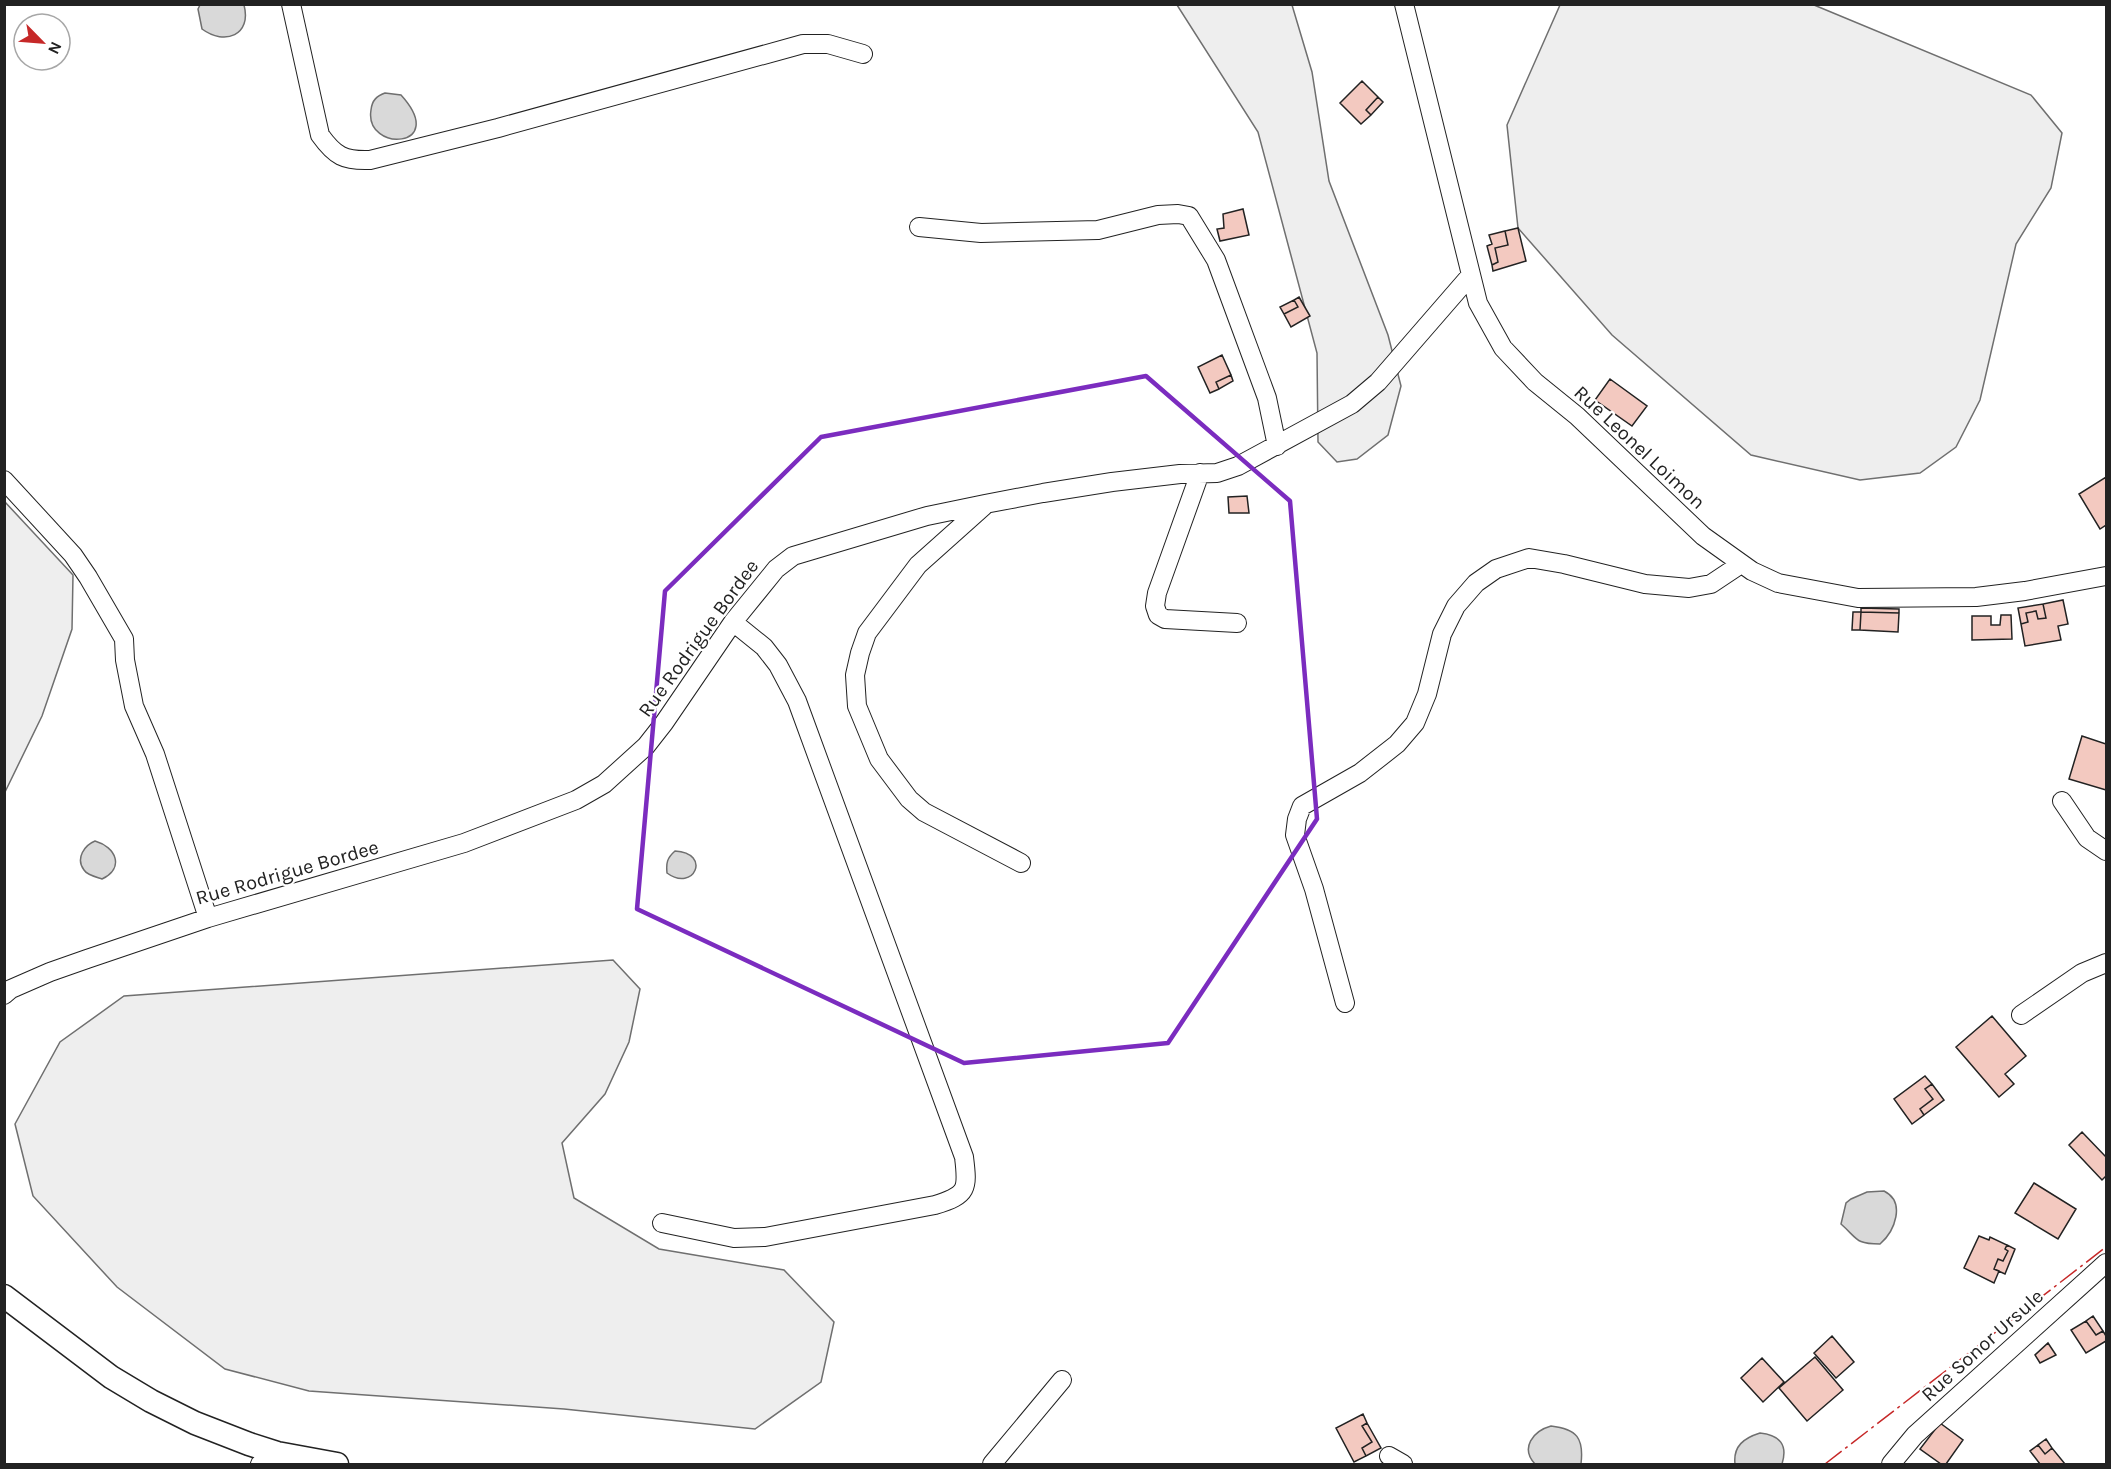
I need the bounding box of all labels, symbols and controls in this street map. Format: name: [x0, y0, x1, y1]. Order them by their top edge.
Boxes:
north arrow: [12, 12, 72, 72]
text: N: [44, 39, 66, 57]
street label: Rue Leonel Loimon: [1569, 381, 1710, 514]
street label: Rue Rodrigue Bordee: [634, 555, 763, 722]
street label: Rue Rodrigue Bordee: [193, 835, 381, 910]
street label: Rue Sonor Ursule: [1917, 1285, 2048, 1406]

